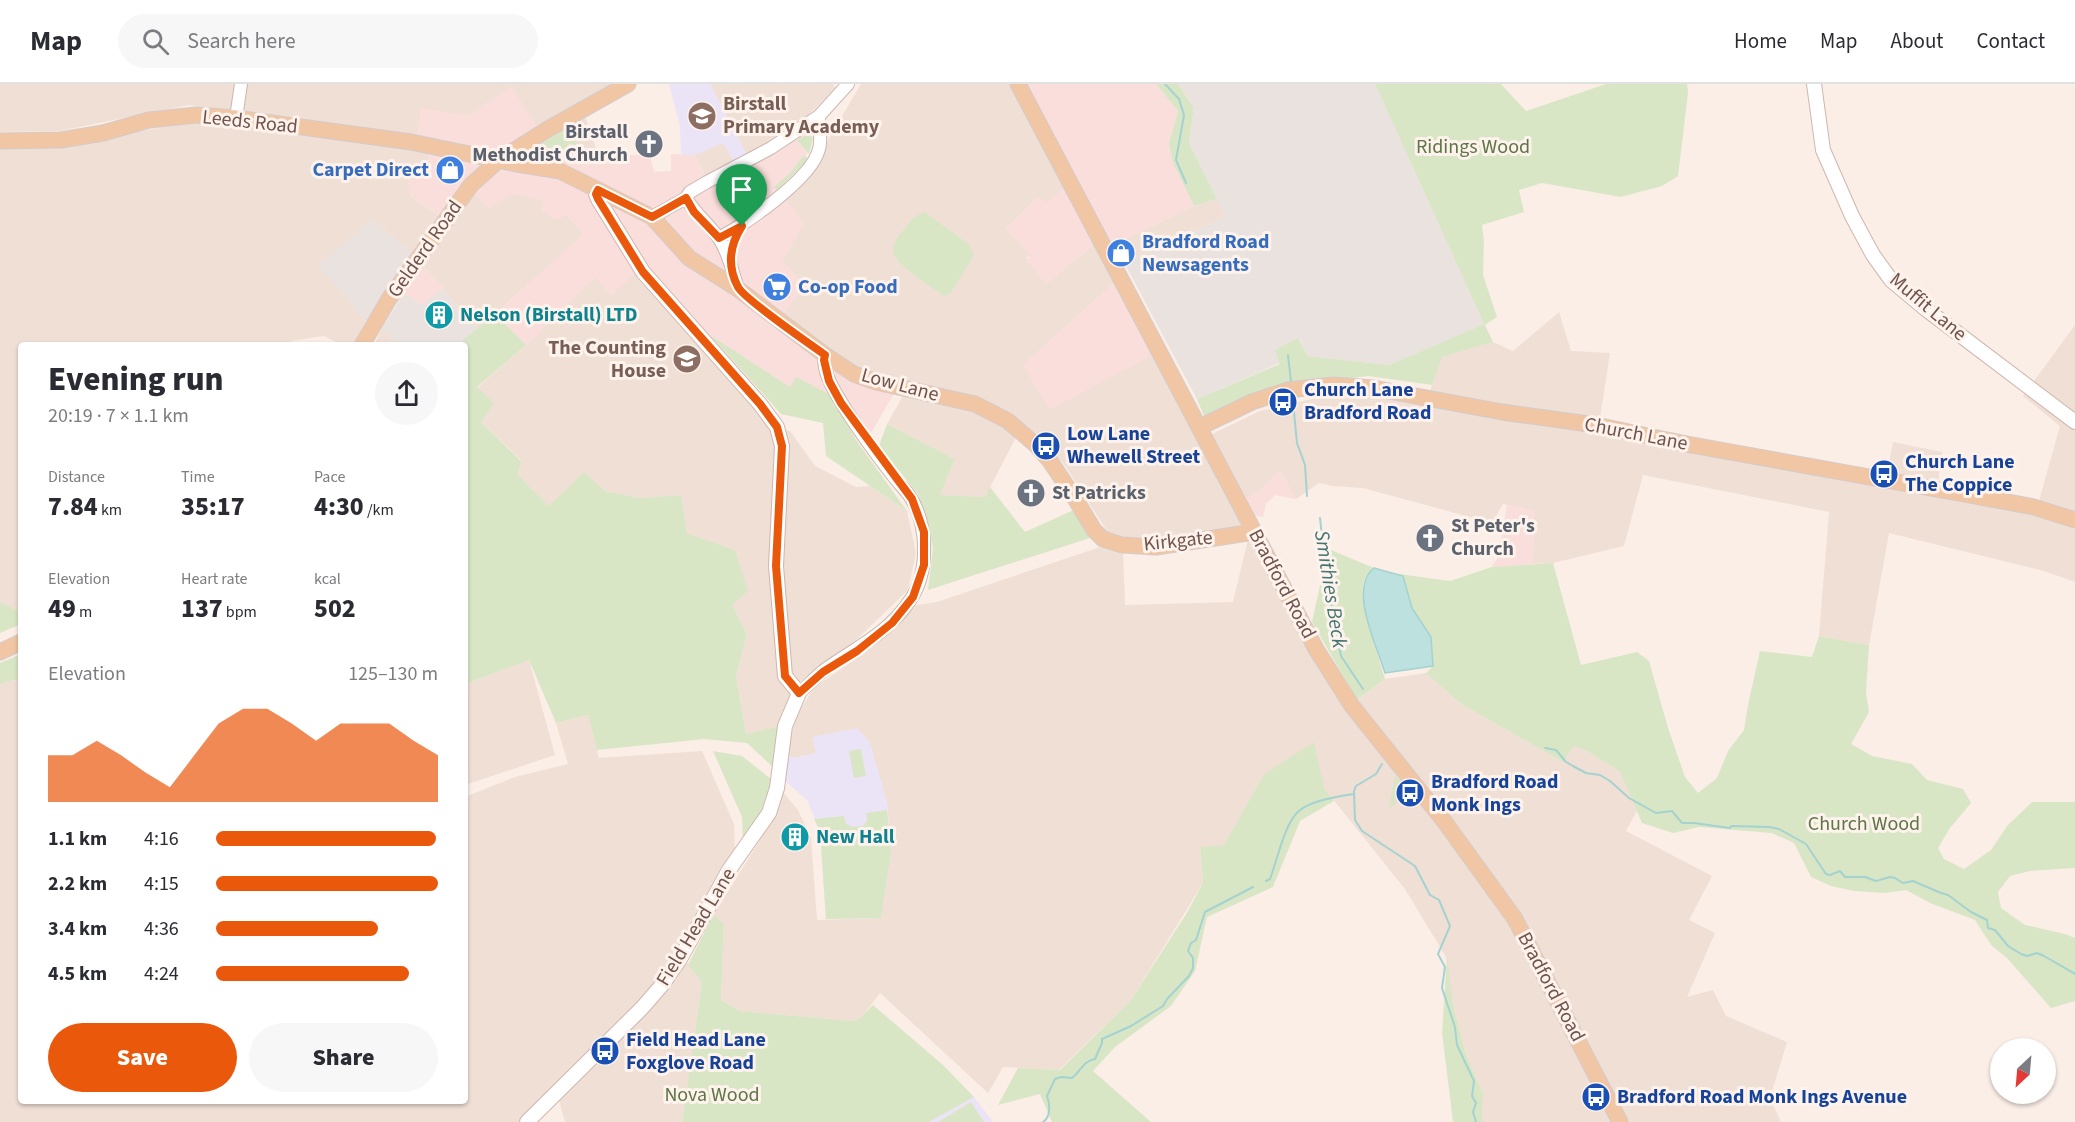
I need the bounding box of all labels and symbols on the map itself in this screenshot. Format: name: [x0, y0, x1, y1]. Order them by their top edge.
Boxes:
place label: Birstall Primary Academy: [723, 90, 880, 141]
school or university icon: Birstall Primary Academy: [686, 100, 718, 132]
street label: Leeds Road: [201, 103, 299, 141]
place label: Birstall Methodist Church: [472, 118, 628, 169]
church icon: Birstall Methodist Church: [633, 128, 665, 160]
park label: Ridings Wood: [1416, 133, 1530, 161]
shop icon: Carpet Direct: [434, 154, 466, 186]
place label: Carpet Direct: [312, 156, 429, 184]
pin: [716, 164, 767, 226]
street label: Gelderd Road: [381, 195, 469, 303]
place label: Bradford Road Newsagents: [1142, 228, 1269, 279]
shop icon: Bradford Road Newsagents: [1105, 237, 1137, 269]
street label: Muffit Lane: [1883, 266, 1973, 348]
supermarket icon: Co-op Food: [761, 271, 793, 303]
place label: Co-op Food: [798, 273, 898, 301]
building icon: Nelson (Birstall) LTD: [423, 299, 455, 331]
place label: Nelson (Birstall) LTD: [460, 301, 637, 329]
place label: The Counting House: [548, 334, 666, 385]
school or university icon: The Counting House: [671, 343, 703, 375]
street label: Low Lane: [858, 361, 942, 409]
place label: Church Lane Bradford Road: [1304, 376, 1431, 427]
bus stop icon: Church Lane Bradford Road: [1267, 386, 1299, 418]
street label: Church Lane: [1582, 410, 1690, 458]
place label: Low Lane Whewell Street: [1067, 420, 1201, 471]
bus stop icon: Low Lane Whewell Street: [1030, 430, 1062, 462]
place label: Church Lane The Coppice: [1905, 448, 2015, 499]
bus stop icon: Church Lane The Coppice: [1868, 458, 1900, 490]
church icon: St Patricks: [1015, 477, 1047, 509]
place label: St Patricks: [1052, 479, 1146, 507]
place label: St Peter's Church: [1451, 512, 1535, 563]
church icon: St Peter's Church: [1414, 522, 1446, 554]
street label: Kirkgate: [1142, 523, 1214, 559]
street label: Bradford Road: [1241, 524, 1323, 644]
water label: Smithies Beck: [1307, 528, 1355, 651]
place label: Bradford Road Monk Ings: [1431, 768, 1558, 819]
bus stop icon: Bradford Road Monk Ings: [1394, 777, 1426, 809]
park label: Church Wood: [1808, 810, 1920, 838]
building icon: New Hall: [779, 821, 811, 853]
place label: New Hall: [816, 823, 895, 851]
street label: Field Head Lane: [650, 863, 742, 991]
street label: Bradford Road: [1510, 927, 1592, 1047]
place label: Field Head Lane Foxglove Road: [626, 1026, 766, 1077]
bus stop icon: Field Head Lane Foxglove Road: [589, 1035, 621, 1067]
north arrow: [1990, 1038, 2056, 1104]
park label: Nova Wood: [664, 1081, 760, 1109]
bus stop icon: Bradford Road Monk Ings Avenue: [1580, 1081, 1612, 1113]
place label: Bradford Road Monk Ings Avenue: [1617, 1083, 1907, 1111]

